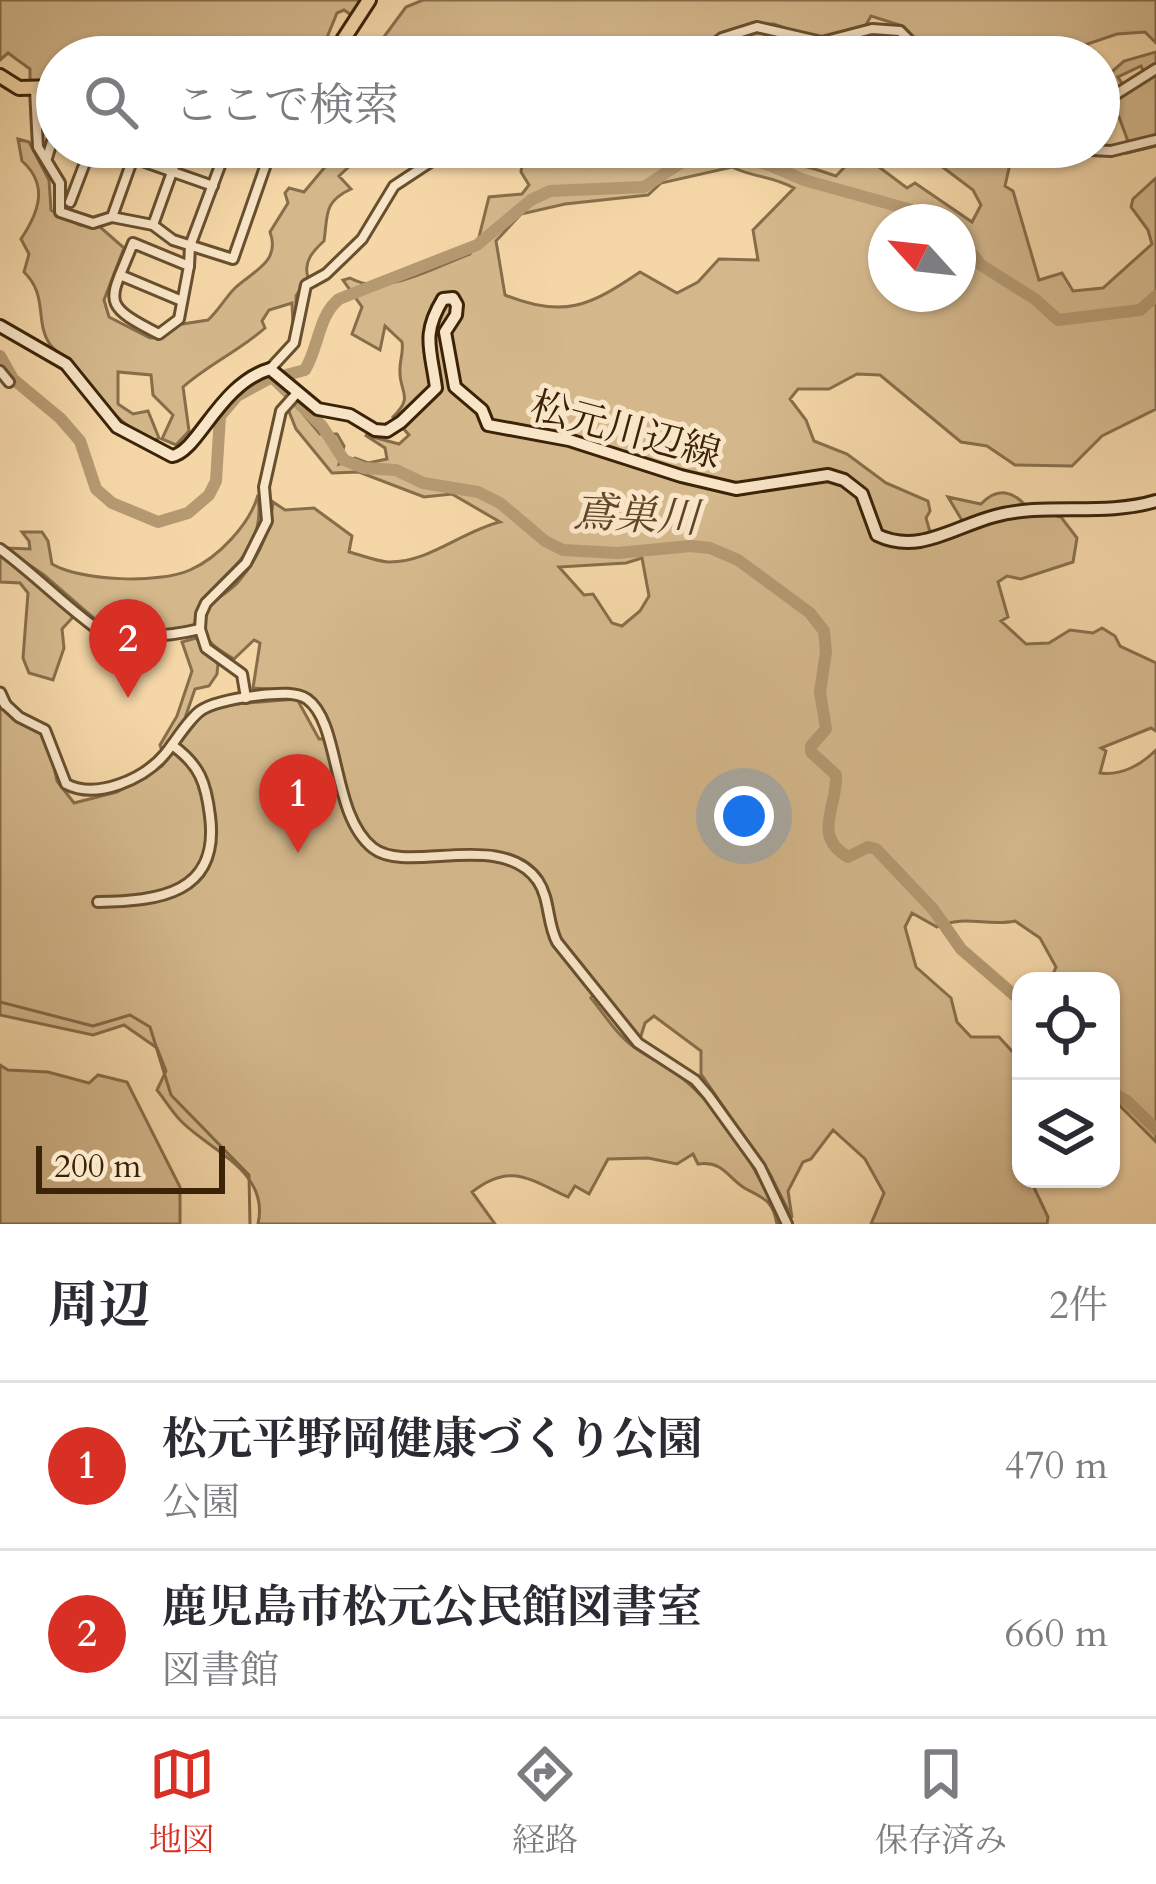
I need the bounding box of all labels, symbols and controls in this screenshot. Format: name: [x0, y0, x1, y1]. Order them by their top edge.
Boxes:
search box: [36, 36, 1120, 168]
icon: search: [78, 69, 144, 135]
text: ここで検索: [174, 75, 399, 136]
north arrow: [868, 204, 976, 312]
street label: 松元川辺線: [525, 380, 727, 481]
water label: 鳶巣川: [572, 484, 704, 547]
pin: 2: [89, 599, 167, 698]
pin: 1: [259, 754, 337, 853]
your location: [714, 786, 774, 846]
map controls: [1012, 972, 1120, 1188]
button: locate: [1012, 972, 1120, 1080]
button: layers: [1012, 1080, 1120, 1188]
scale bar: [36, 1140, 225, 1193]
text: 200 m: [54, 1144, 141, 1189]
text: 周辺: [48, 1271, 150, 1341]
text: 2件: [1049, 1279, 1108, 1332]
text: 松元平野岡健康づくり公園: [162, 1409, 702, 1470]
text: 1: [77, 1439, 97, 1492]
text: 470 m: [1005, 1439, 1108, 1492]
text: 公園: [162, 1476, 240, 1529]
text: 鹿児島市松元公民館図書室: [162, 1577, 702, 1638]
text: 2: [77, 1607, 97, 1660]
text: 660 m: [1005, 1607, 1108, 1660]
text: 図書館: [162, 1644, 279, 1697]
tab: 地図: [149, 1741, 215, 1863]
tab: 経路: [512, 1741, 578, 1863]
tab: 保存済み: [875, 1741, 1007, 1863]

